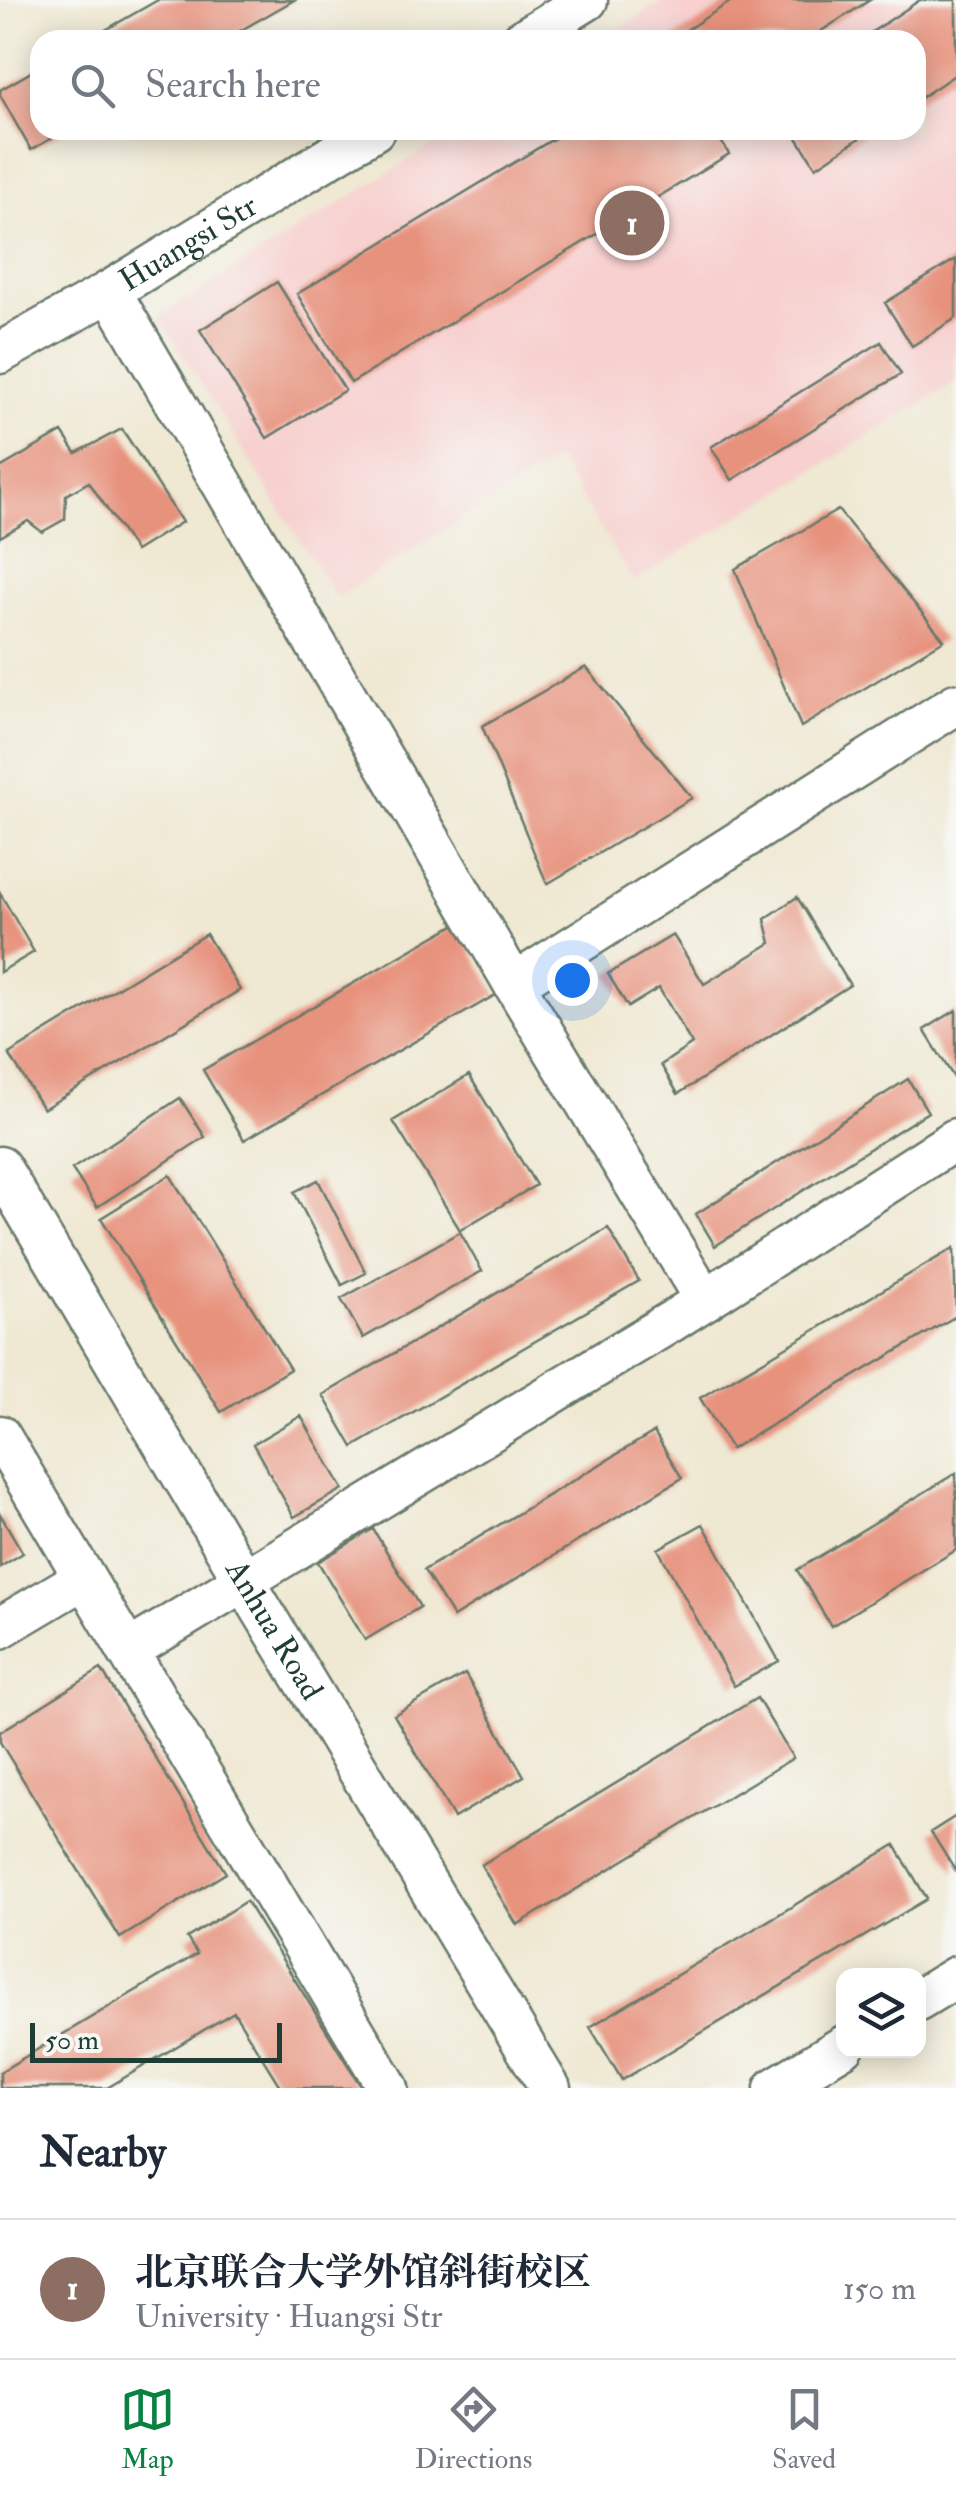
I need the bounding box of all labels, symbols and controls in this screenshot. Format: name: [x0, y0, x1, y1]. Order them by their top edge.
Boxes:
search box: [30, 30, 926, 140]
icon: search: [65, 58, 120, 113]
text: Search here: [145, 61, 321, 109]
street label: Huangsi Str: [112, 186, 265, 300]
pin: 1: [600, 186, 664, 260]
your location: [547, 955, 598, 1006]
street label: Anhua Road: [216, 1552, 332, 1708]
map controls: [836, 1968, 926, 2058]
button: layers: [836, 1968, 926, 2058]
scale bar: [30, 2018, 282, 2062]
text: 50 m: [45, 2023, 99, 2058]
text: Nearby: [40, 2127, 166, 2179]
text: 北京联合大学外馆斜街校区: [135, 2249, 591, 2297]
text: 1: [67, 2269, 78, 2309]
text: 150 m: [843, 2269, 916, 2309]
text: University · Huangsi Str: [135, 2297, 442, 2337]
tab: Map: [120, 2382, 175, 2477]
tab: Directions: [415, 2382, 532, 2477]
tab: Saved: [772, 2382, 836, 2477]

